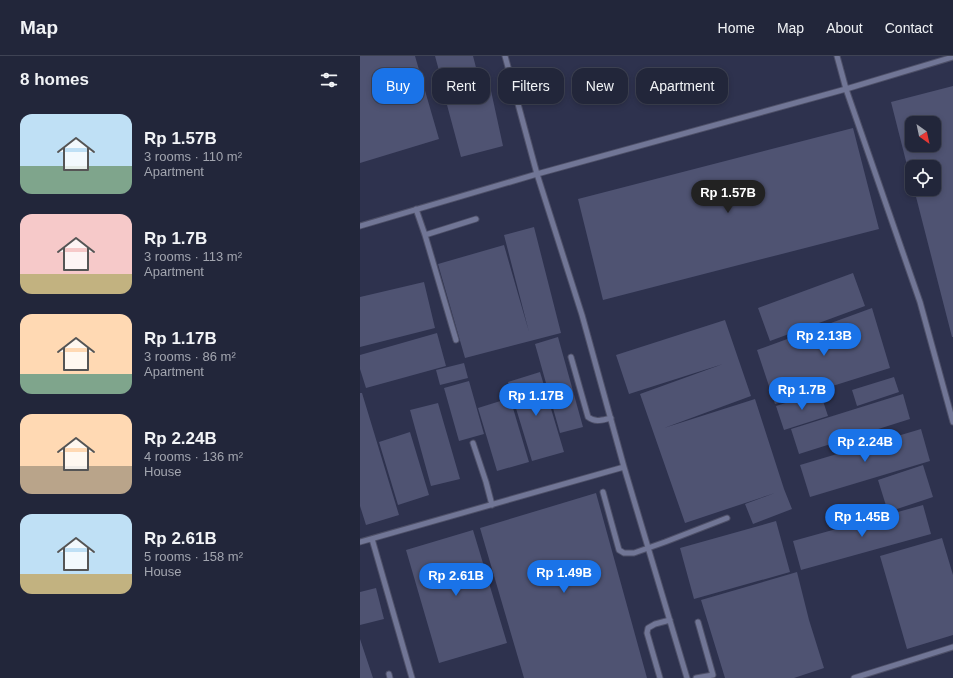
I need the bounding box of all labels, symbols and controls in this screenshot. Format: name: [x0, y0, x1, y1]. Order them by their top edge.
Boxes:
text: Map: [20, 17, 58, 38]
text: Home: [718, 20, 755, 36]
text: Map: [777, 20, 804, 36]
text: About: [826, 20, 863, 36]
text: Contact: [885, 20, 933, 36]
chip: Buy: [372, 68, 424, 104]
chip: Rent: [432, 68, 490, 104]
chip: Filters: [498, 68, 564, 104]
chip: New: [572, 68, 628, 104]
chip: Apartment: [636, 68, 728, 104]
icon: filters: [318, 69, 340, 91]
text: 8 homes: [20, 70, 89, 89]
north arrow: [905, 116, 941, 152]
map controls: [905, 116, 941, 196]
text: Rp 1.57B: [144, 129, 217, 148]
icon: home: [52, 130, 100, 178]
text: 3 rooms · 110 m²: [144, 149, 242, 164]
button: locate: [905, 160, 941, 196]
text: Apartment: [144, 164, 204, 179]
pin: Rp 1.57B: [687, 180, 769, 214]
text: Rp 1.57B: [700, 185, 756, 200]
text: Rp 1.7B: [144, 229, 207, 248]
icon: home: [52, 230, 100, 278]
text: 3 rooms · 113 m²: [144, 249, 242, 264]
text: Apartment: [144, 264, 204, 279]
pin: Rp 2.13B: [783, 323, 865, 357]
text: Rp 2.13B: [796, 328, 852, 343]
text: Rp 1.17B: [144, 329, 217, 348]
icon: home: [52, 330, 100, 378]
text: 3 rooms · 86 m²: [144, 349, 236, 364]
text: Apartment: [144, 364, 204, 379]
pin: Rp 1.7B: [765, 377, 839, 411]
text: Rp 1.7B: [778, 382, 826, 397]
pin: Rp 1.17B: [495, 383, 577, 417]
text: Rp 1.17B: [508, 388, 564, 403]
text: Rp 2.24B: [144, 429, 217, 448]
pin: Rp 2.24B: [824, 429, 906, 463]
icon: home: [52, 430, 100, 478]
text: Rp 2.24B: [837, 434, 893, 449]
text: 4 rooms · 136 m²: [144, 449, 243, 464]
text: House: [144, 464, 182, 479]
pin: Rp 1.45B: [821, 504, 903, 538]
text: Rp 1.45B: [834, 509, 890, 524]
text: Rp 2.61B: [144, 529, 217, 548]
icon: home: [52, 530, 100, 578]
text: 5 rooms · 158 m²: [144, 549, 243, 564]
pin: Rp 1.49B: [523, 560, 605, 594]
pin: Rp 2.61B: [415, 563, 497, 597]
text: House: [144, 564, 182, 579]
text: Rp 1.49B: [536, 565, 592, 580]
text: Rp 2.61B: [428, 568, 484, 583]

